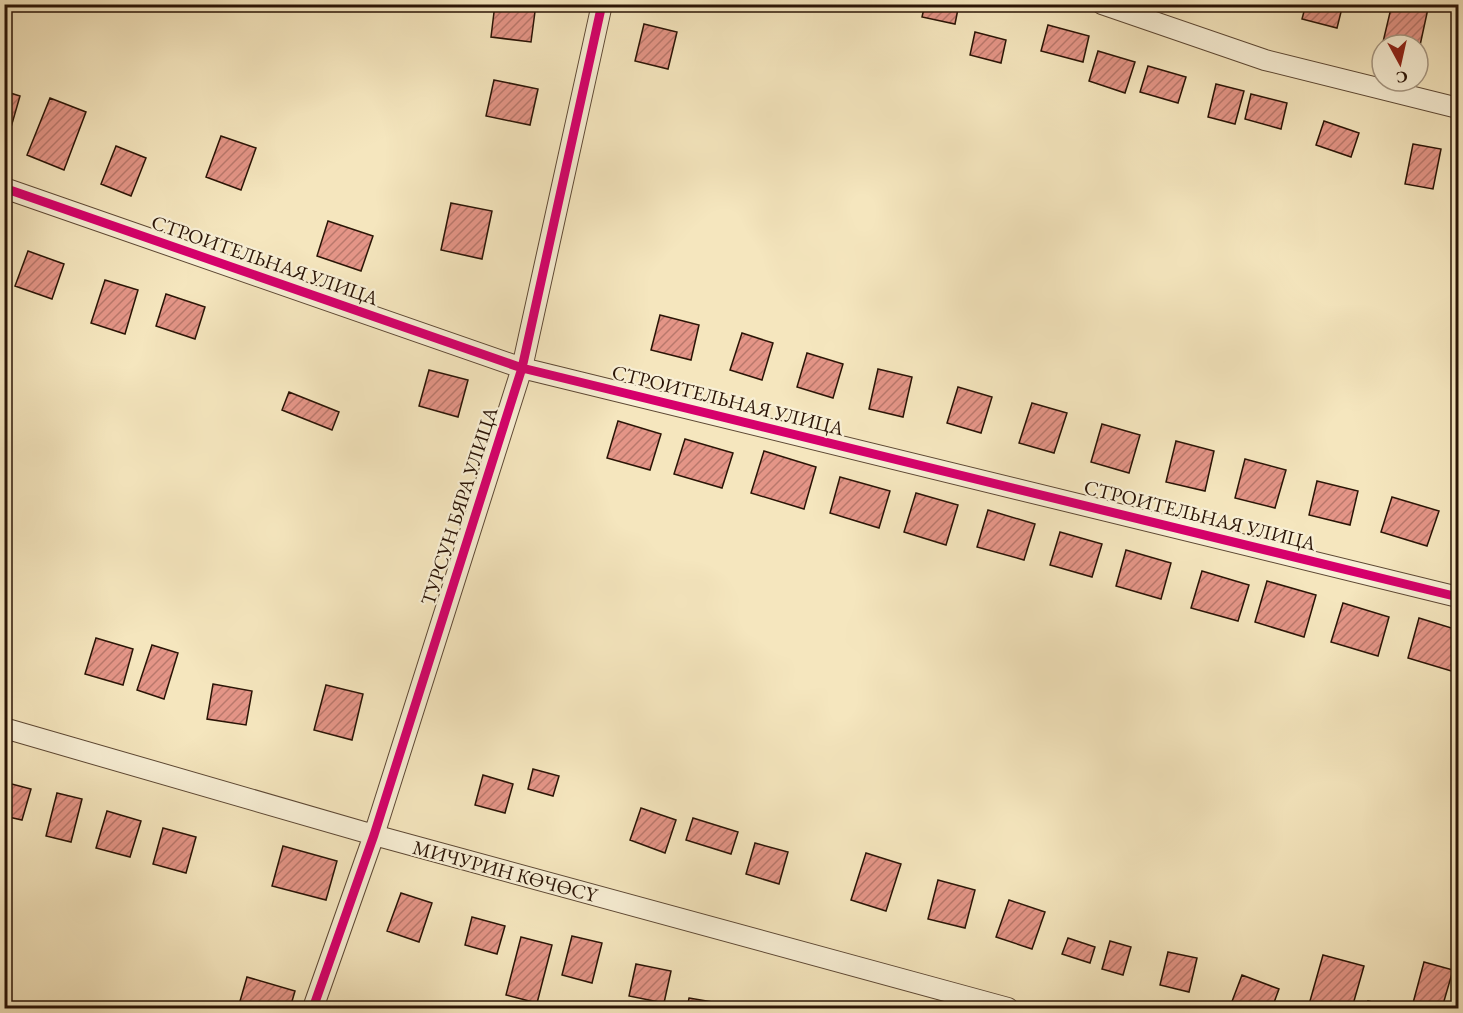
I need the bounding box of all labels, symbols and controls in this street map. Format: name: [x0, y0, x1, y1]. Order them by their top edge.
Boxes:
north arrow: [1370, 33, 1430, 93]
text: С: [1395, 66, 1409, 89]
street label: СТРОИТЕЛЬНАЯ УЛИЦА: [148, 209, 382, 311]
street label: СТРОИТЕЛЬНАЯ УЛИЦА: [609, 359, 847, 441]
street label: ТУРСУН БЯРА УЛИЦА: [415, 403, 503, 609]
street label: СТРОИТЕЛЬНАЯ УЛИЦА: [1081, 474, 1319, 556]
street label: МИЧУРИН КӨЧӨСҮ: [410, 834, 601, 908]

